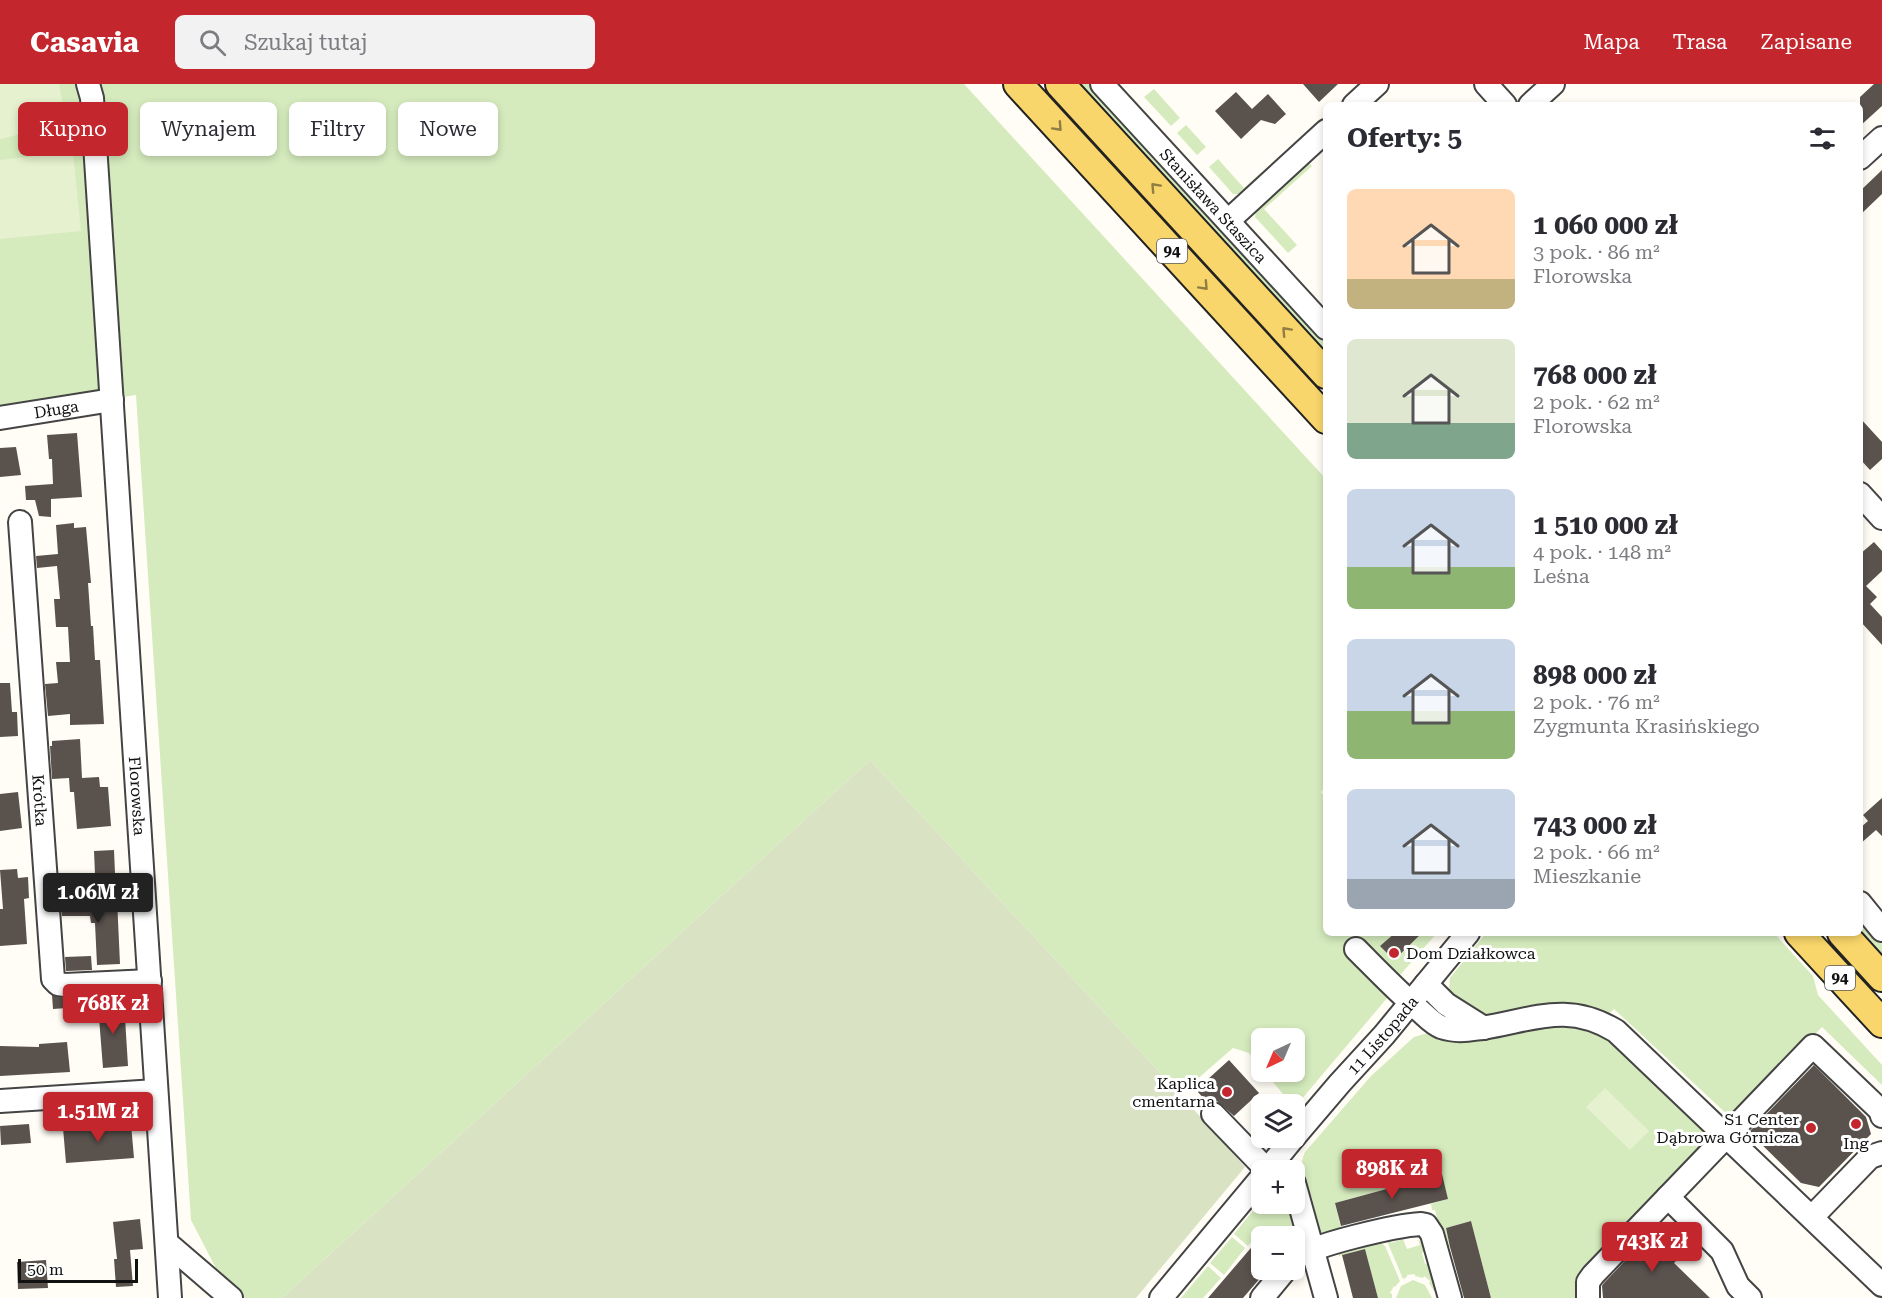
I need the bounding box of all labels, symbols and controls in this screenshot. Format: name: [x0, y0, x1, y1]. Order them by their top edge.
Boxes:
search box: [175, 15, 595, 69]
text: Casavia: [30, 26, 139, 59]
icon: search: [196, 26, 229, 59]
text: Szukaj tutaj: [244, 30, 368, 55]
text: Mapa: [1583, 30, 1640, 54]
text: Trasa: [1673, 30, 1727, 54]
text: Zapisane: [1760, 30, 1852, 54]
chip: Kupno: [18, 102, 128, 156]
chip: Wynajem: [140, 102, 277, 156]
chip: Filtry: [289, 102, 386, 156]
chip: Nowe: [398, 102, 498, 156]
one-way arrow: [1051, 120, 1062, 131]
icon: filters: [1806, 122, 1839, 155]
text: Oferty: 5: [1347, 123, 1462, 153]
street label: Stanisława Staszica: [1156, 145, 1271, 267]
one-way arrow: [1151, 184, 1162, 194]
text: 1 060 000 zł: [1533, 210, 1678, 240]
icon: home: [1395, 213, 1467, 285]
road number: 94: [1157, 239, 1187, 263]
text: 3 pok. · 86 m²: [1533, 240, 1660, 264]
text: Florowska: [1533, 264, 1632, 288]
one-way arrow: [1197, 279, 1208, 290]
one-way arrow: [1283, 327, 1294, 338]
text: 768 000 zł: [1533, 360, 1657, 390]
icon: home: [1395, 363, 1467, 435]
text: 2 pok. · 62 m²: [1533, 390, 1660, 414]
street label: Długa: [33, 396, 80, 422]
text: Florowska: [1533, 414, 1632, 438]
text: 1 510 000 zł: [1533, 510, 1678, 540]
icon: home: [1395, 513, 1467, 585]
text: 4 pok. · 148 m²: [1533, 540, 1671, 564]
text: Leśna: [1533, 564, 1590, 588]
text: 898 000 zł: [1533, 660, 1657, 690]
icon: home: [1395, 663, 1467, 735]
text: 2 pok. · 76 m²: [1533, 690, 1660, 714]
text: Zygmunta Krasińskiego: [1533, 714, 1760, 738]
street label: Florowska: [125, 756, 149, 837]
street label: Krótka: [28, 774, 51, 827]
text: 743 000 zł: [1533, 810, 1657, 840]
icon: home: [1395, 813, 1467, 885]
text: 2 pok. · 66 m²: [1533, 840, 1660, 864]
text: Mieszkanie: [1533, 864, 1641, 888]
pin: 1.06M zł: [36, 873, 160, 924]
text: 1.06M zł: [57, 880, 139, 904]
place label: Dom Działkowca: [1406, 944, 1536, 963]
marker: Dom Działkowca: [1387, 946, 1401, 960]
road number: 94: [1825, 966, 1855, 990]
pin: 768K zł: [58, 984, 168, 1035]
text: 768K zł: [77, 991, 149, 1015]
street label: 11 Listopada: [1344, 992, 1422, 1079]
north arrow: [1251, 1028, 1305, 1082]
map controls: [1251, 1028, 1305, 1280]
place label: Kaplica cmentarna: [1132, 1074, 1215, 1111]
marker: Kaplica cmentarna: [1220, 1085, 1234, 1099]
pin: 1.51M zł: [36, 1092, 160, 1143]
button: layers: [1251, 1094, 1305, 1148]
text: 1.51M zł: [57, 1099, 139, 1123]
place label: S1 Center Dąbrowa Górnicza: [1656, 1110, 1799, 1147]
marker: Ing: [1849, 1117, 1863, 1131]
marker: S1 Center Dąbrowa Górnicza: [1804, 1121, 1818, 1135]
place label: Ing: [1843, 1134, 1870, 1153]
pin: 898K zł: [1337, 1149, 1447, 1200]
text: 898K zł: [1356, 1156, 1428, 1180]
button: +: [1251, 1160, 1305, 1214]
pin: 743K zł: [1597, 1222, 1707, 1273]
button: −: [1251, 1226, 1305, 1280]
text: 743K zł: [1616, 1229, 1688, 1253]
scale bar: [18, 1256, 138, 1284]
text: 50 m: [27, 1260, 64, 1279]

